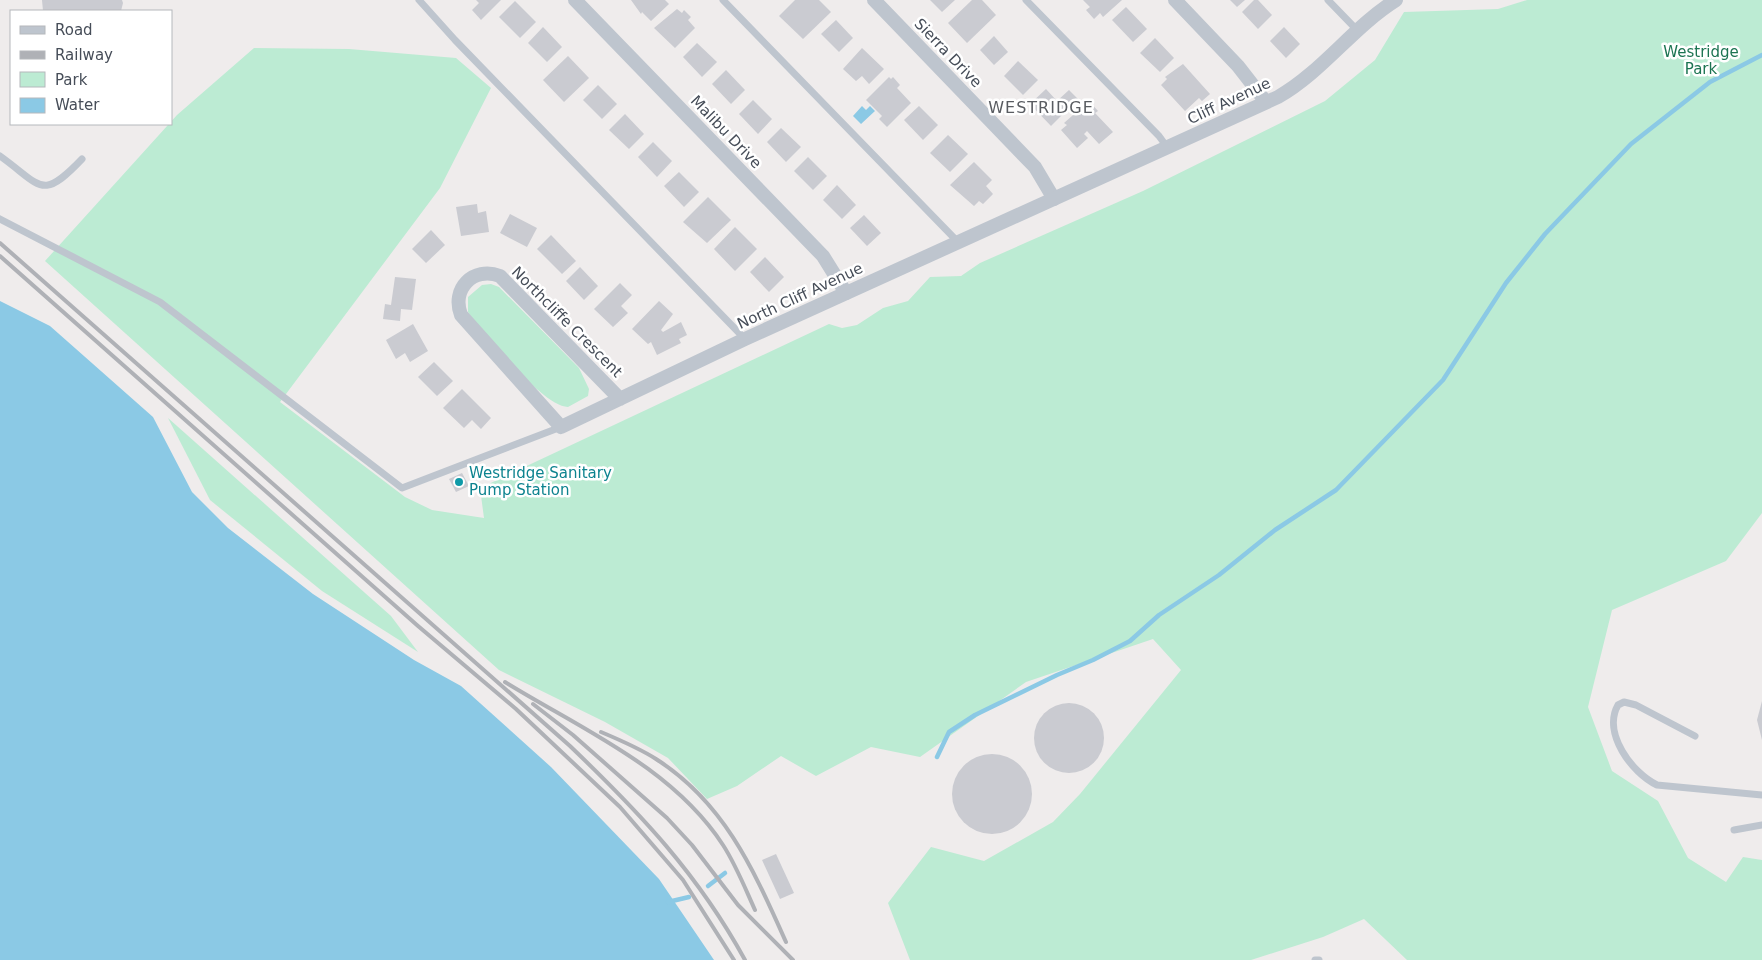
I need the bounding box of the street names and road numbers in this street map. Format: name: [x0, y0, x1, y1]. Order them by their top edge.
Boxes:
street label: Sierra Drive: [911, 15, 985, 91]
street label: Cliff Avenue: [1185, 74, 1273, 128]
street label: Malibu Drive: [687, 92, 765, 172]
street label: North Cliff Avenue: [734, 259, 866, 333]
street label: Northcliffe Crescent: [508, 263, 626, 381]

